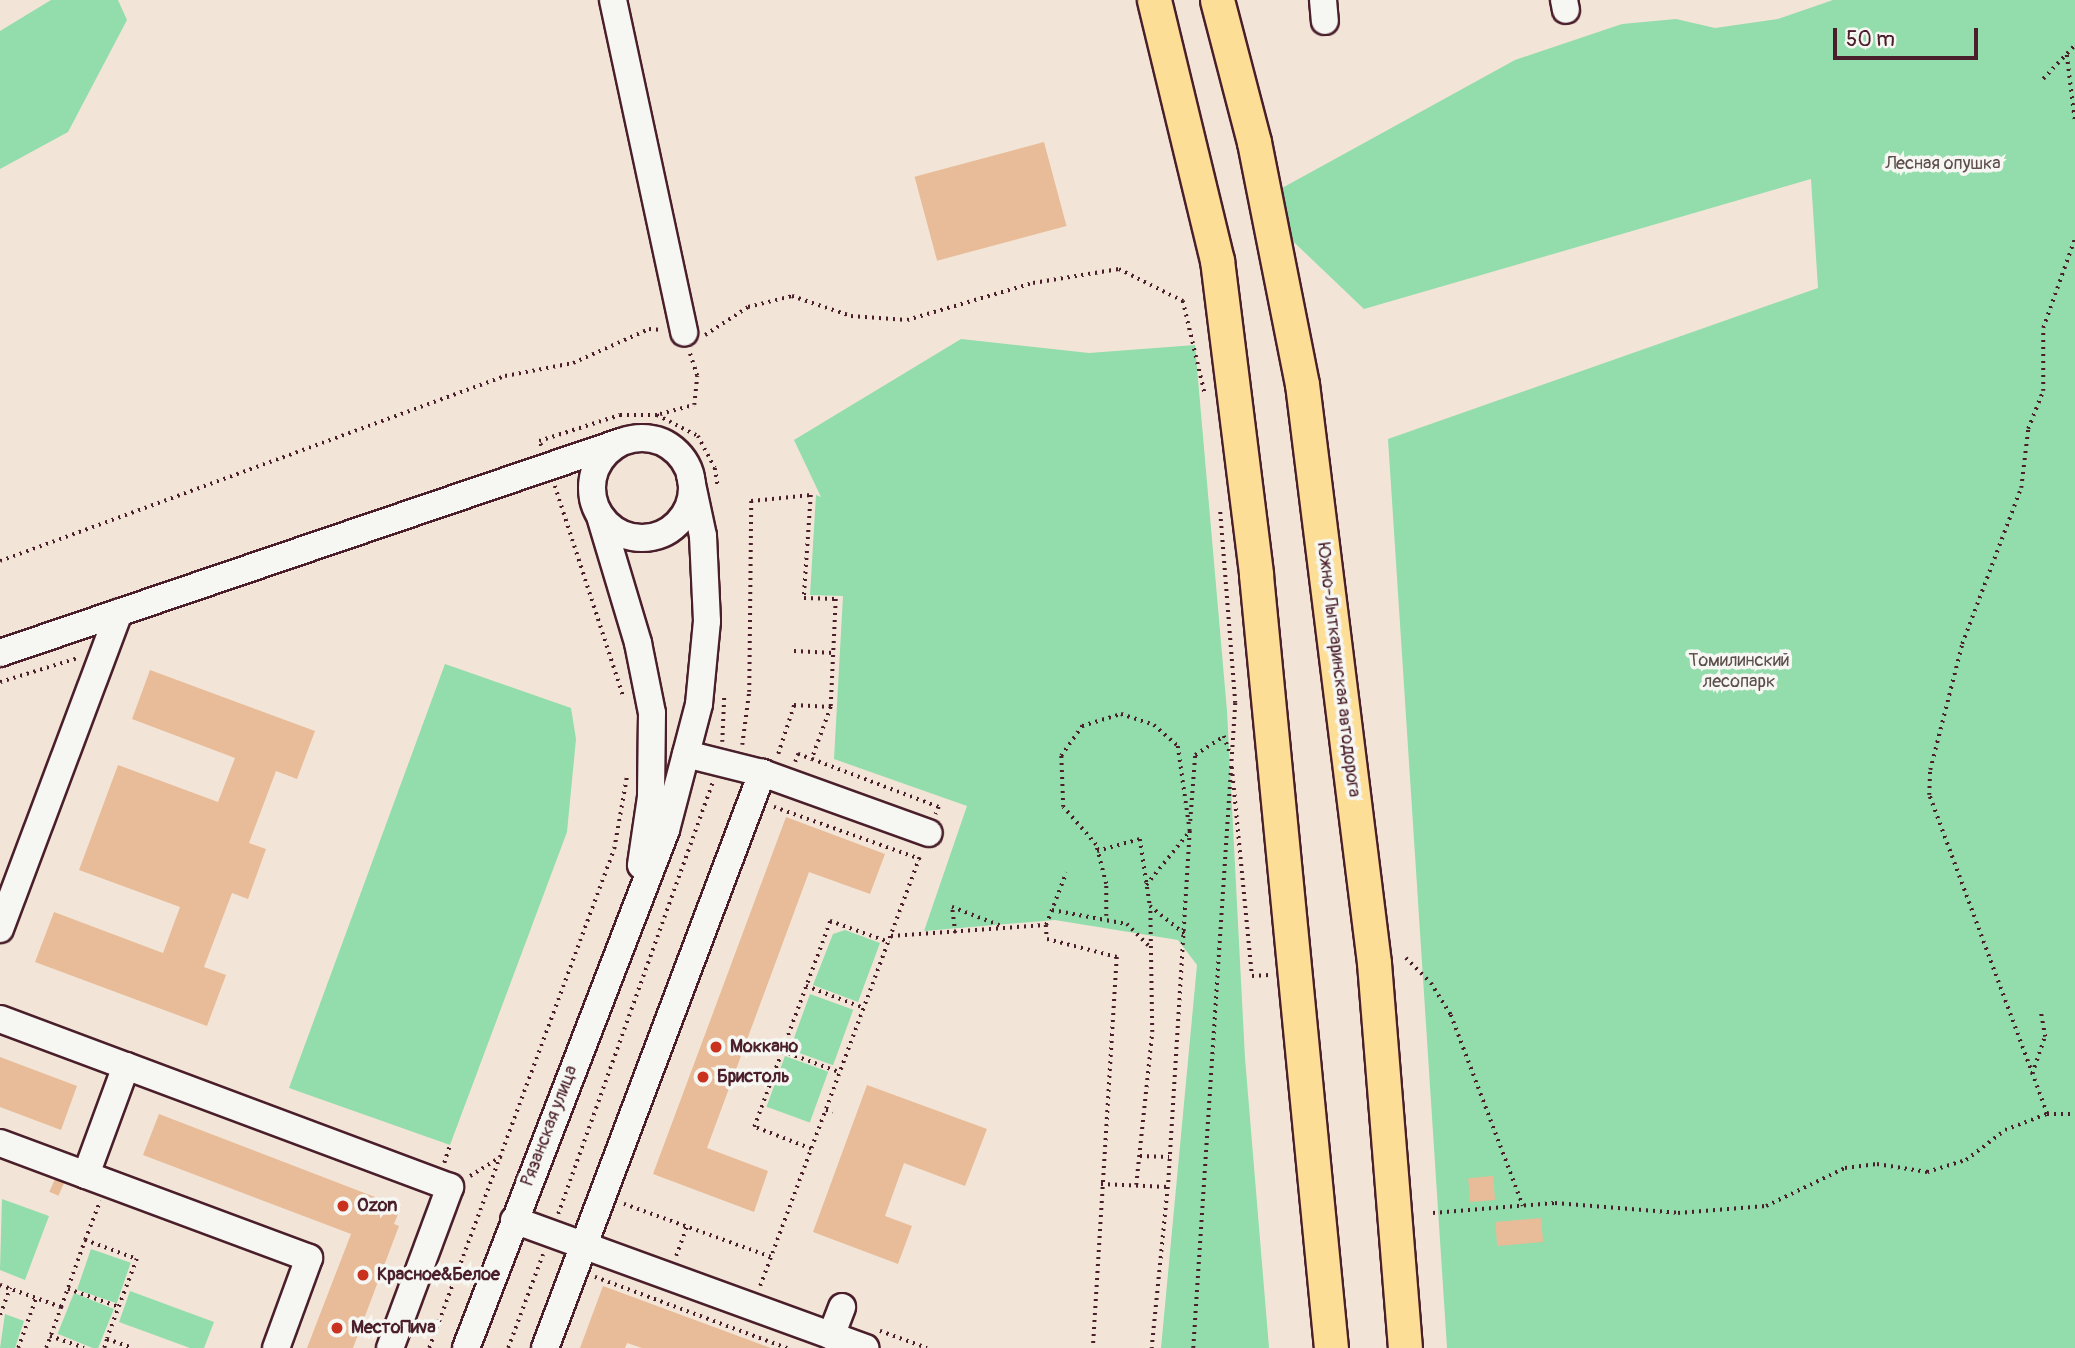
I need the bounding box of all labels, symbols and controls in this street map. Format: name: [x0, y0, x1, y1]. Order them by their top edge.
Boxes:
scale bar: [1837, 14, 1982, 58]
text: 50 m: [1846, 26, 1895, 53]
park label: Лесная опушка: [1885, 153, 2001, 175]
street label: Южно-Лыткаринская автодорога: [1312, 542, 1364, 798]
park label: Томилинский лесопарк: [1688, 651, 1790, 694]
place label: Моккано: [730, 1036, 798, 1058]
marker: Моккано: [708, 1039, 724, 1055]
street label: Рязанская улица: [517, 1063, 583, 1189]
place label: Бристоль: [717, 1066, 790, 1088]
marker: Бристоль: [695, 1069, 711, 1085]
place label: Ozon: [357, 1195, 397, 1217]
marker: Ozon: [335, 1198, 351, 1214]
place label: Красное&Белое: [377, 1264, 500, 1286]
marker: Красное&Белое: [355, 1267, 371, 1283]
place label: МестоПиvа: [351, 1317, 436, 1339]
marker: МестоПиvа: [329, 1320, 345, 1336]

